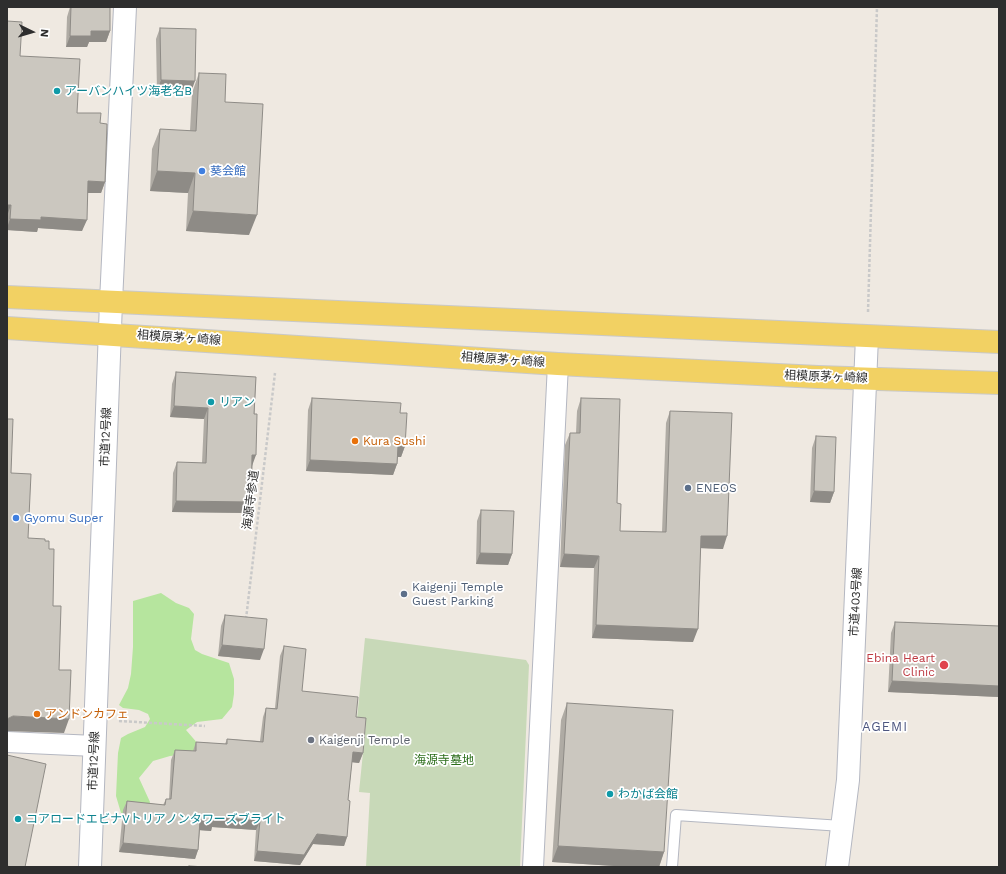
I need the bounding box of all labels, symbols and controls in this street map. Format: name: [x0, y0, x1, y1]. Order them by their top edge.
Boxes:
north arrow: [12, 12, 52, 52]
text: N: [38, 28, 51, 38]
place label: アーバンハイツ海老名B: [65, 84, 192, 98]
marker: アーバンハイツ海老名B: [52, 86, 62, 96]
place label: 葵会館: [210, 164, 246, 178]
marker: 葵会館: [197, 166, 207, 176]
street label: 相模原茅ヶ崎線: [137, 328, 221, 348]
street label: 相模原茅ヶ崎線: [461, 350, 545, 370]
street label: 相模原茅ヶ崎線: [784, 368, 868, 386]
place label: リアン: [219, 395, 255, 409]
marker: リアン: [206, 397, 216, 407]
street label: 市道12号線: [98, 407, 114, 467]
place label: Kura Sushi: [363, 434, 426, 448]
marker: Kura Sushi: [350, 436, 360, 446]
street label: 海源寺参道: [240, 469, 262, 531]
place label: ENEOS: [696, 481, 737, 495]
marker: ENEOS: [683, 483, 693, 493]
place label: Gyomu Super: [24, 511, 103, 525]
marker: Gyomu Super: [11, 513, 21, 523]
street label: 市道403号線: [847, 567, 865, 637]
place label: Kaigenji Temple Guest Parking: [412, 580, 503, 608]
marker: Kaigenji Temple Guest Parking: [399, 589, 409, 599]
place label: Ebina Heart Clinic: [866, 651, 935, 679]
marker: Ebina Heart Clinic: [938, 659, 950, 671]
place label: アンドンカフェ: [45, 707, 129, 721]
marker: アンドンカフェ: [32, 709, 42, 719]
district label: AGEMI: [862, 719, 908, 735]
street label: 市道12号線: [86, 731, 102, 791]
place label: Kaigenji Temple: [319, 733, 410, 747]
marker: Kaigenji Temple: [306, 735, 316, 745]
park label: 海源寺墓地: [414, 753, 474, 767]
place label: わかば会館: [618, 787, 678, 801]
marker: わかば会館: [605, 789, 615, 799]
place label: コアロードエビナVトリアノンタワーズブライト: [26, 812, 286, 826]
marker: コアロードエビナVトリアノンタワーズブライト: [13, 814, 23, 824]

